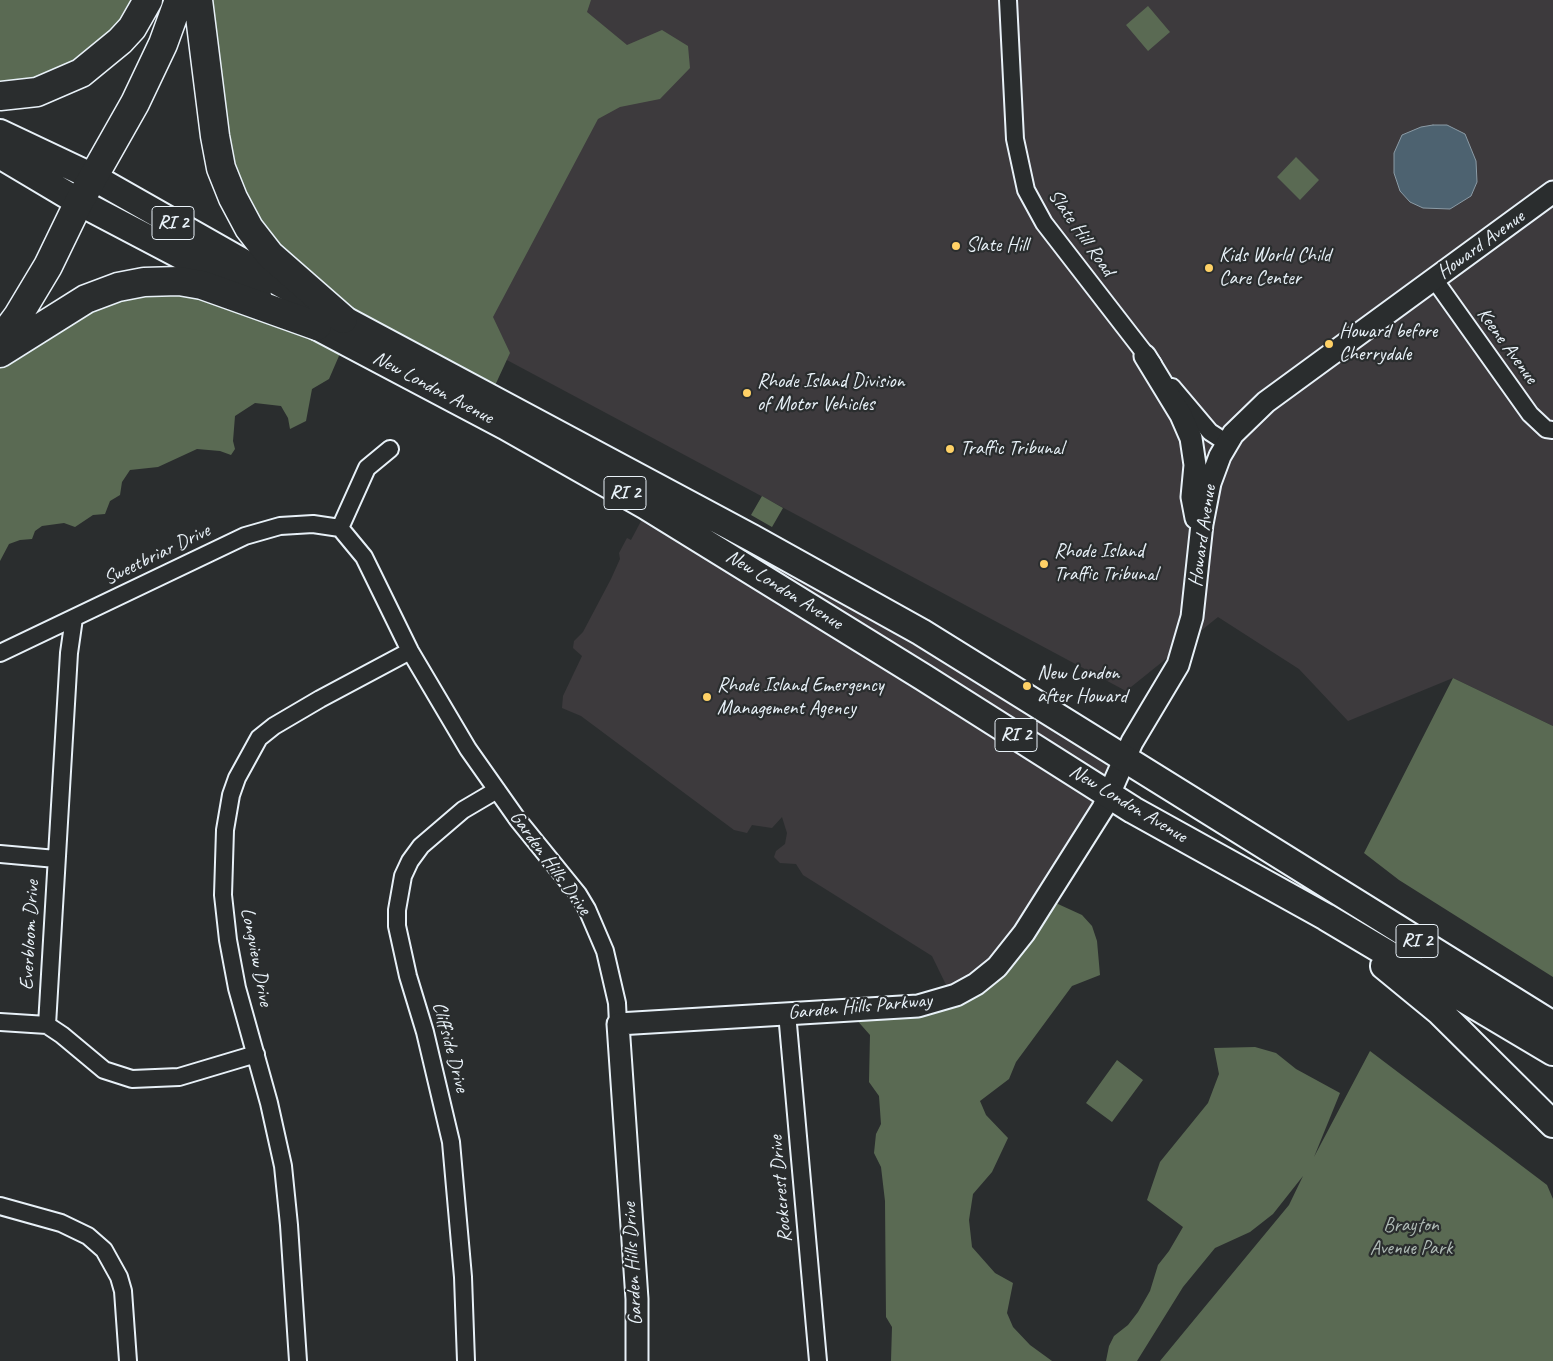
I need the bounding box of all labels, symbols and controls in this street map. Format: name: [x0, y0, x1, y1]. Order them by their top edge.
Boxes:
street label: Slate Hill Road: [1042, 185, 1120, 281]
street label: Howard Avenue: [1433, 205, 1529, 285]
road number: RI 2: [152, 207, 194, 240]
place label: Slate Hill: [966, 234, 1028, 258]
marker: Slate Hill: [950, 240, 962, 252]
place label: Kids World Child Care Center: [1219, 244, 1331, 291]
marker: Kids World Child Care Center: [1203, 262, 1215, 274]
street label: Keene Avenue: [1471, 303, 1543, 389]
place label: Howard before Cherrydale: [1339, 320, 1437, 367]
marker: Howard before Cherrydale: [1323, 338, 1335, 350]
street label: New London Avenue: [369, 346, 497, 430]
place label: Rhode Island Division of Motor Vehicles: [757, 370, 904, 417]
marker: Rhode Island Division of Motor Vehicles: [741, 387, 753, 399]
place label: Traffic Tribunal: [960, 437, 1064, 461]
marker: Traffic Tribunal: [944, 443, 956, 455]
road number: RI 2: [604, 476, 646, 509]
street label: Howard Avenue: [1184, 484, 1222, 588]
street label: Sweetbriar Drive: [100, 519, 214, 591]
place label: Rhode Island Traffic Tribunal: [1054, 540, 1158, 587]
street label: New London Avenue: [721, 545, 847, 635]
marker: Rhode Island Traffic Tribunal: [1038, 558, 1050, 570]
place label: New London after Howard: [1037, 662, 1127, 709]
place label: Rhode Island Emergency Management Agency: [717, 674, 884, 721]
marker: New London after Howard: [1021, 680, 1033, 692]
marker: Rhode Island Emergency Management Agency: [701, 691, 713, 703]
road number: RI 2: [995, 718, 1037, 752]
street label: New London Avenue: [1065, 759, 1191, 849]
street label: Garden Hills Drive: [504, 806, 596, 920]
street label: Everbloom Drive: [15, 879, 45, 991]
street label: Longview Drive: [235, 906, 277, 1008]
road number: RI 2: [1396, 924, 1438, 958]
street label: Garden Hills Parkway: [787, 989, 933, 1025]
street label: Cliffside Drive: [426, 999, 474, 1095]
street label: Rockcrest Drive: [764, 1134, 798, 1244]
street label: Garden Hills Drive: [618, 1202, 648, 1326]
park label: Brayton Avenue Park: [1370, 1214, 1452, 1261]

